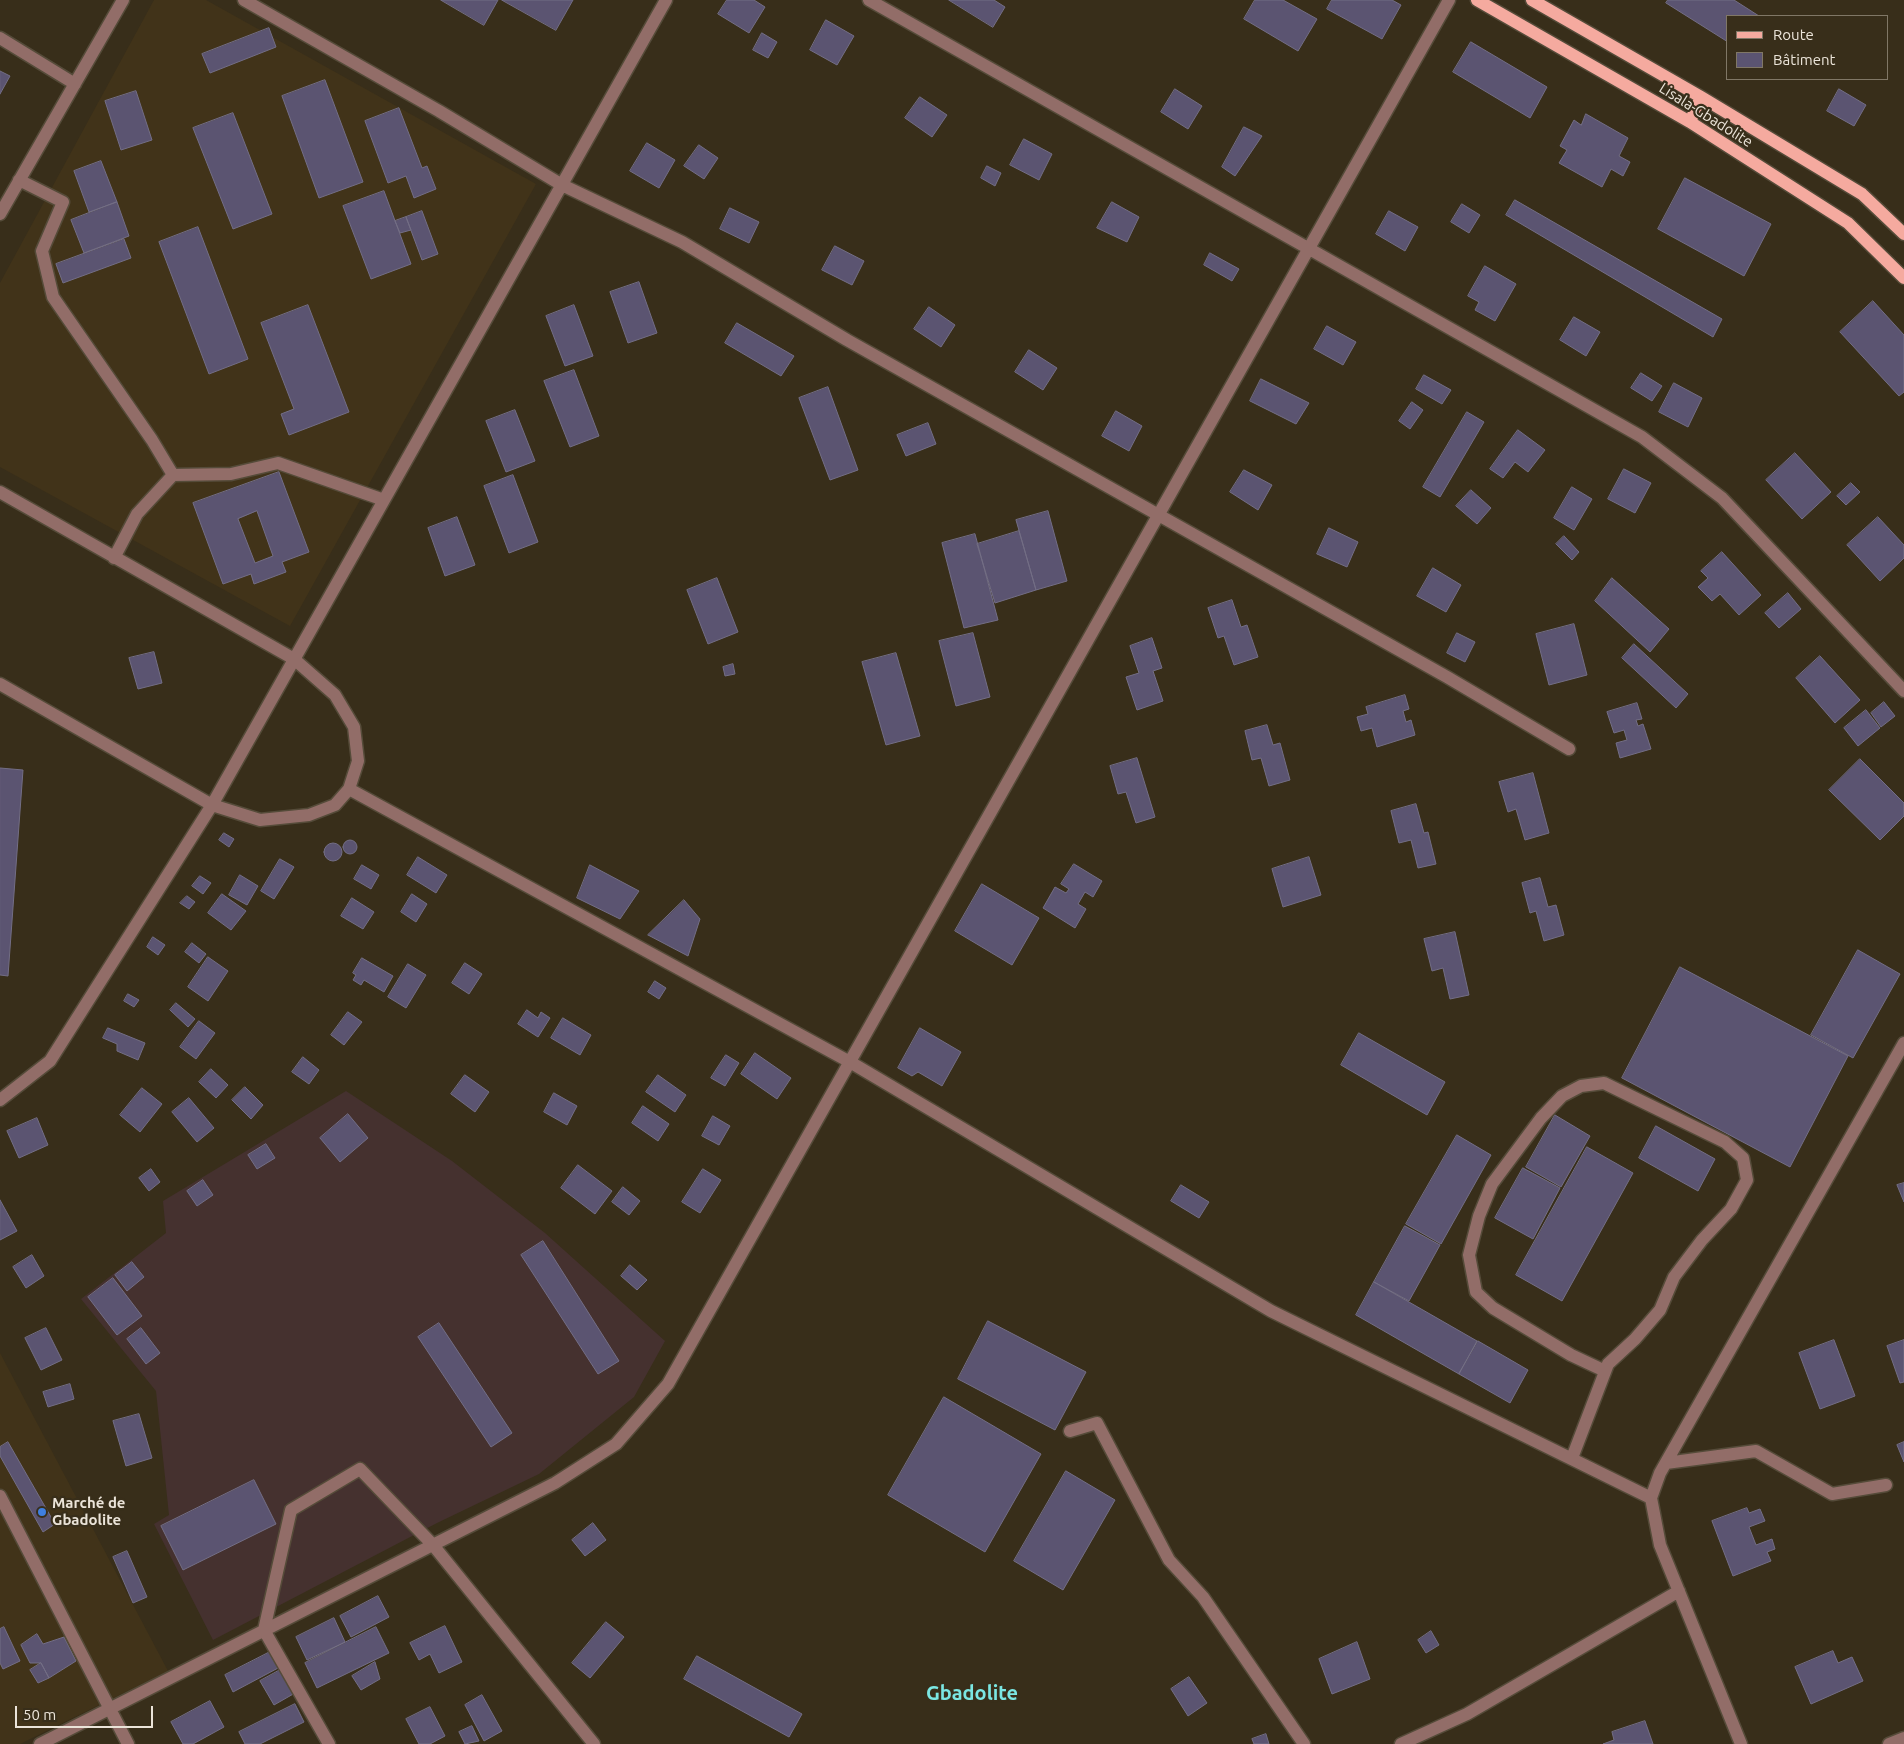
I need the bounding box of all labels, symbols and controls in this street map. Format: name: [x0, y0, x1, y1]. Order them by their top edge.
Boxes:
legend: [1726, 15, 1889, 80]
text: Route: [1773, 26, 1814, 43]
text: Bâtiment: [1773, 51, 1835, 68]
street label: Lisala-Gbadolite: [1656, 79, 1756, 151]
place label: Marché de Gbadolite: [52, 1494, 126, 1529]
marker: Marché de Gbadolite: [36, 1506, 48, 1518]
district label: Gbadolite: [926, 1681, 1018, 1705]
scale bar: [18, 1696, 155, 1728]
text: 50 m: [23, 1706, 56, 1723]

